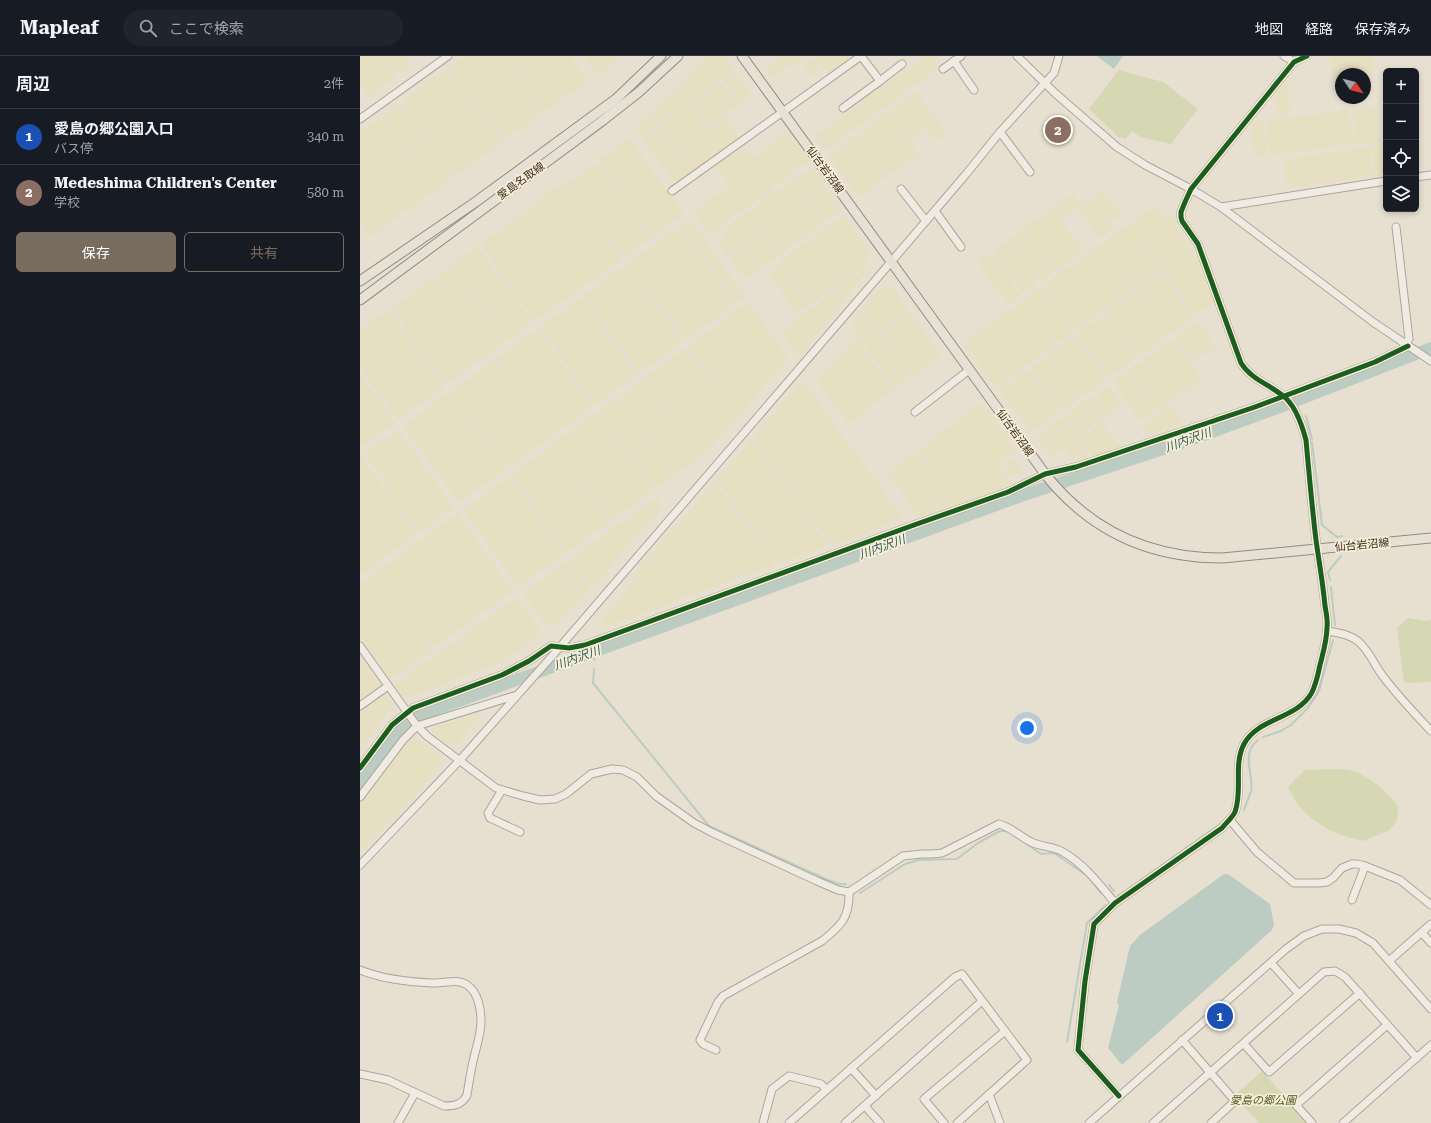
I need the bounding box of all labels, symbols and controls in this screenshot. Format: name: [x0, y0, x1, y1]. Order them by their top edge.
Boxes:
search box: [123, 10, 403, 46]
text: Mapleaf: [20, 16, 99, 39]
icon: search: [137, 17, 159, 39]
text: ここで検索: [169, 20, 244, 38]
text: 地図: [1255, 21, 1283, 37]
text: 経路: [1305, 21, 1333, 37]
text: 保存済み: [1355, 21, 1411, 37]
north arrow: [1335, 68, 1371, 104]
map controls: [1383, 68, 1419, 212]
button: +: [1383, 68, 1419, 104]
text: 周辺: [16, 74, 50, 94]
text: 2件: [324, 76, 344, 91]
button: −: [1383, 104, 1419, 140]
pin: 2: [1045, 115, 1071, 145]
text: 愛島の郷公園入口: [54, 120, 174, 138]
text: 1: [25, 129, 33, 144]
text: 340 m: [307, 129, 344, 144]
button: locate: [1383, 140, 1419, 176]
text: バス停: [54, 141, 93, 156]
street label: 仙台岩沼線: [804, 144, 846, 196]
street label: 愛島名取線: [495, 160, 547, 202]
text: Medeshima Children's Center: [54, 174, 277, 192]
button: layers: [1383, 176, 1419, 212]
text: 2: [25, 185, 33, 200]
text: 580 m: [307, 185, 344, 200]
text: 学校: [54, 195, 80, 210]
button: 保存: [16, 232, 176, 272]
button: 共有: [184, 232, 344, 272]
street label: 仙台岩沼線: [994, 407, 1036, 459]
water label: 川内沢川: [1163, 425, 1215, 455]
water label: 川内沢川: [857, 532, 909, 562]
street label: 仙台岩沼線: [1334, 536, 1390, 554]
water label: 川内沢川: [552, 643, 604, 673]
your location: [1017, 718, 1037, 738]
pin: 1: [1207, 1001, 1233, 1031]
park label: 愛島の郷公園: [1230, 1094, 1298, 1107]

